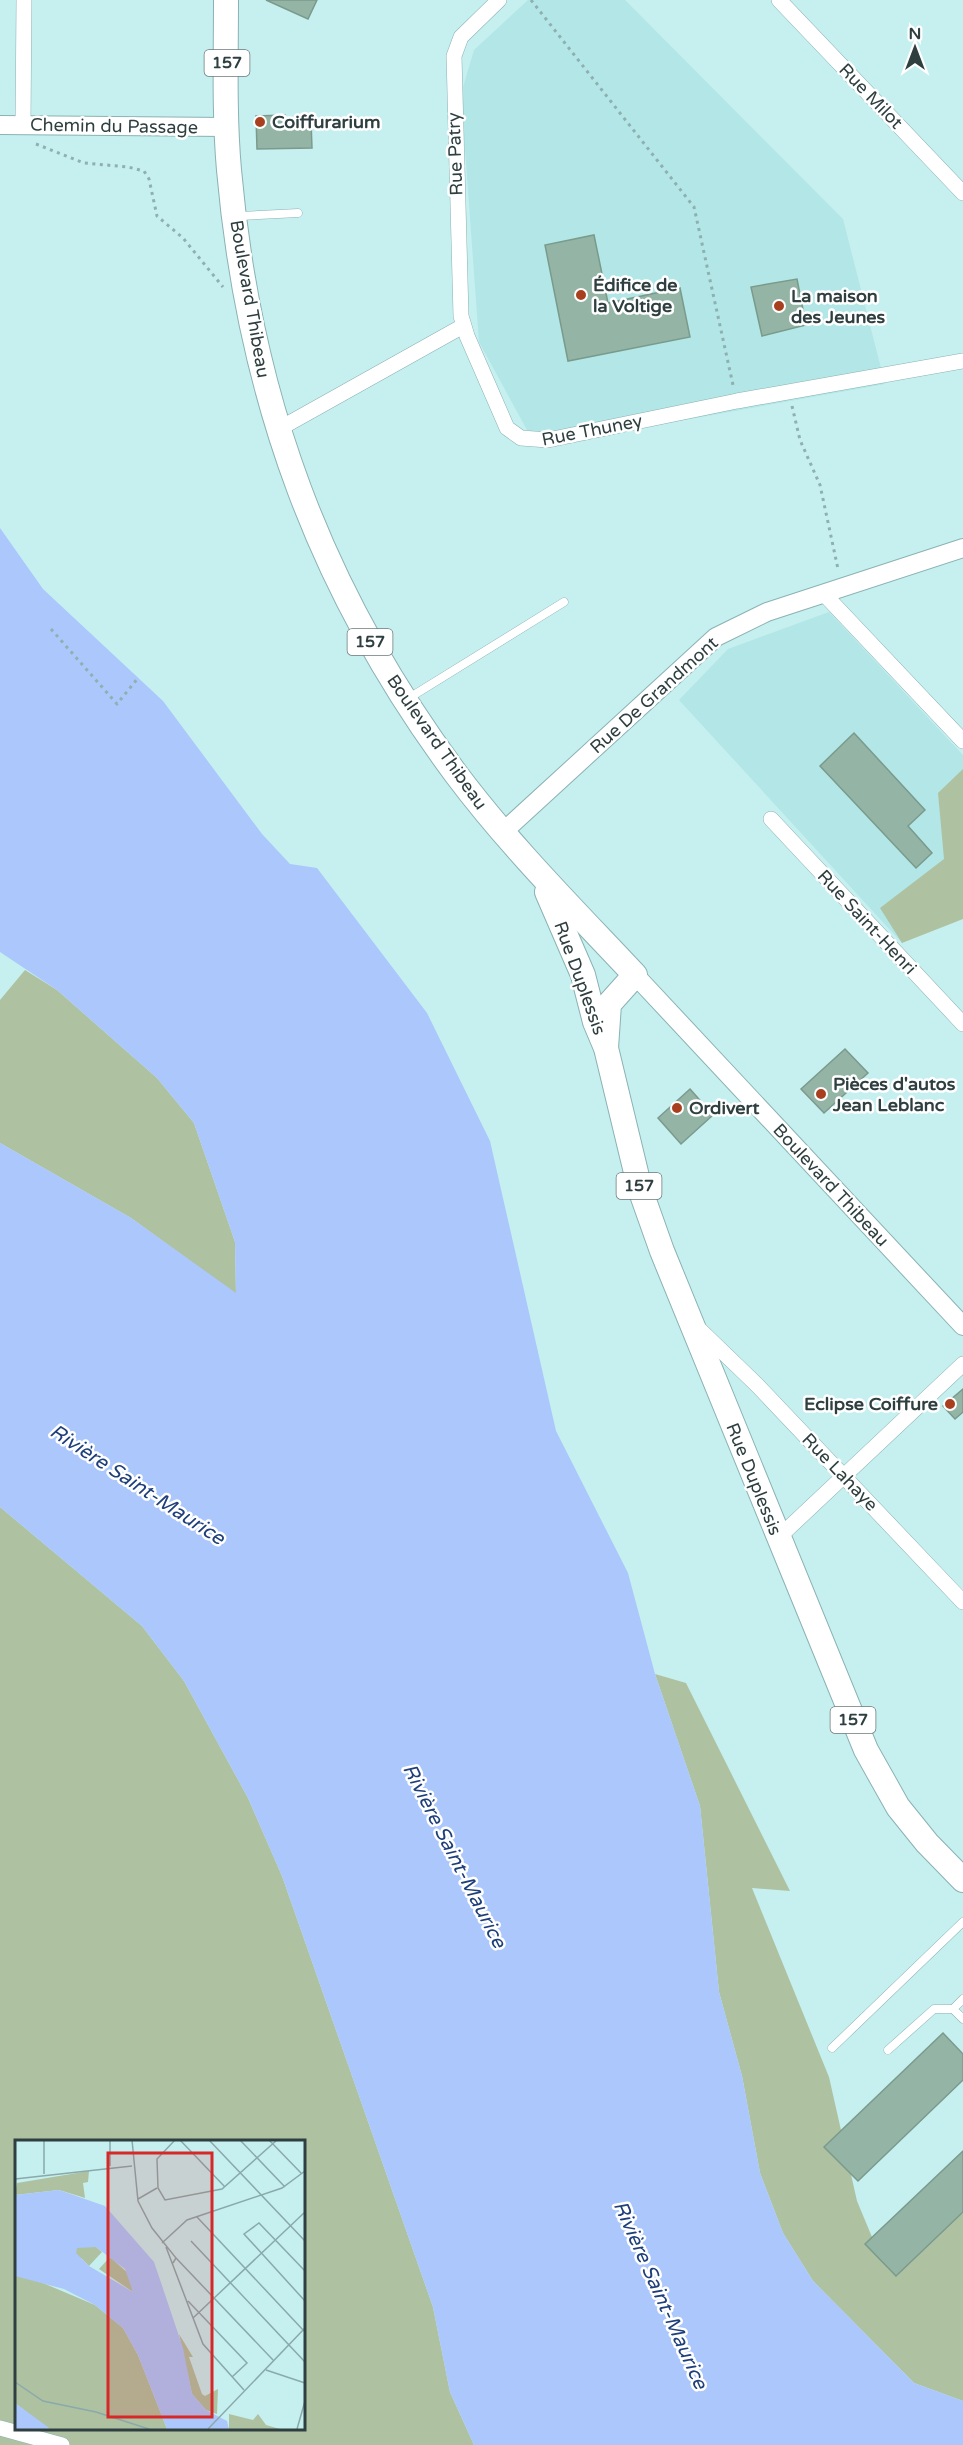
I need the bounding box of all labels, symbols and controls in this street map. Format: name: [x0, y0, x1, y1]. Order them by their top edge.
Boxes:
north arrow: [885, 18, 945, 78]
text: N: [909, 24, 921, 44]
road number: 157: [204, 50, 250, 76]
street label: Rue Milot: [834, 59, 908, 133]
place label: Coiffurarium: [272, 111, 380, 133]
street label: Rue Patry: [443, 112, 467, 196]
street label: Chemin du Passage: [30, 114, 198, 138]
marker: Coiffurarium: [253, 115, 267, 129]
street label: Boulevard Thibeau: [225, 218, 275, 380]
place label: Édifice de la Voltige: [593, 274, 677, 317]
place label: La maison des Jeunes: [791, 285, 886, 328]
marker: Édifice de la Voltige: [574, 288, 588, 302]
marker: La maison des Jeunes: [772, 299, 786, 313]
street label: Rue Thuney: [540, 409, 645, 451]
road number: 157: [348, 629, 392, 655]
street label: Rue De Grandmont: [585, 632, 723, 758]
street label: Boulevard Thibeau: [382, 670, 492, 814]
street label: Rue Saint-Henri: [813, 865, 921, 979]
street label: Rue Duplessis: [549, 918, 611, 1038]
place label: Pièces d'autos Jean Leblanc: [832, 1073, 956, 1116]
marker: Pièces d'autos Jean Leblanc: [814, 1087, 828, 1101]
place label: Ordivert: [689, 1097, 759, 1119]
marker: Ordivert: [670, 1101, 684, 1115]
street label: Boulevard Thibeau: [768, 1119, 894, 1251]
road number: 157: [616, 1173, 662, 1199]
place label: Eclipse Coiffure: [804, 1393, 938, 1415]
marker: Eclipse Coiffure: [943, 1397, 957, 1411]
water label: Rivière Saint-Maurice: [45, 1420, 230, 1551]
street label: Rue Duplessis: [721, 1420, 787, 1538]
street label: Rue Lahaye: [797, 1428, 883, 1516]
road number: 157: [830, 1707, 876, 1733]
water label: Rivière Saint-Maurice: [397, 1760, 512, 1954]
inset map: [15, 2140, 304, 2430]
water label: Rivière Saint-Maurice: [608, 2197, 713, 2394]

